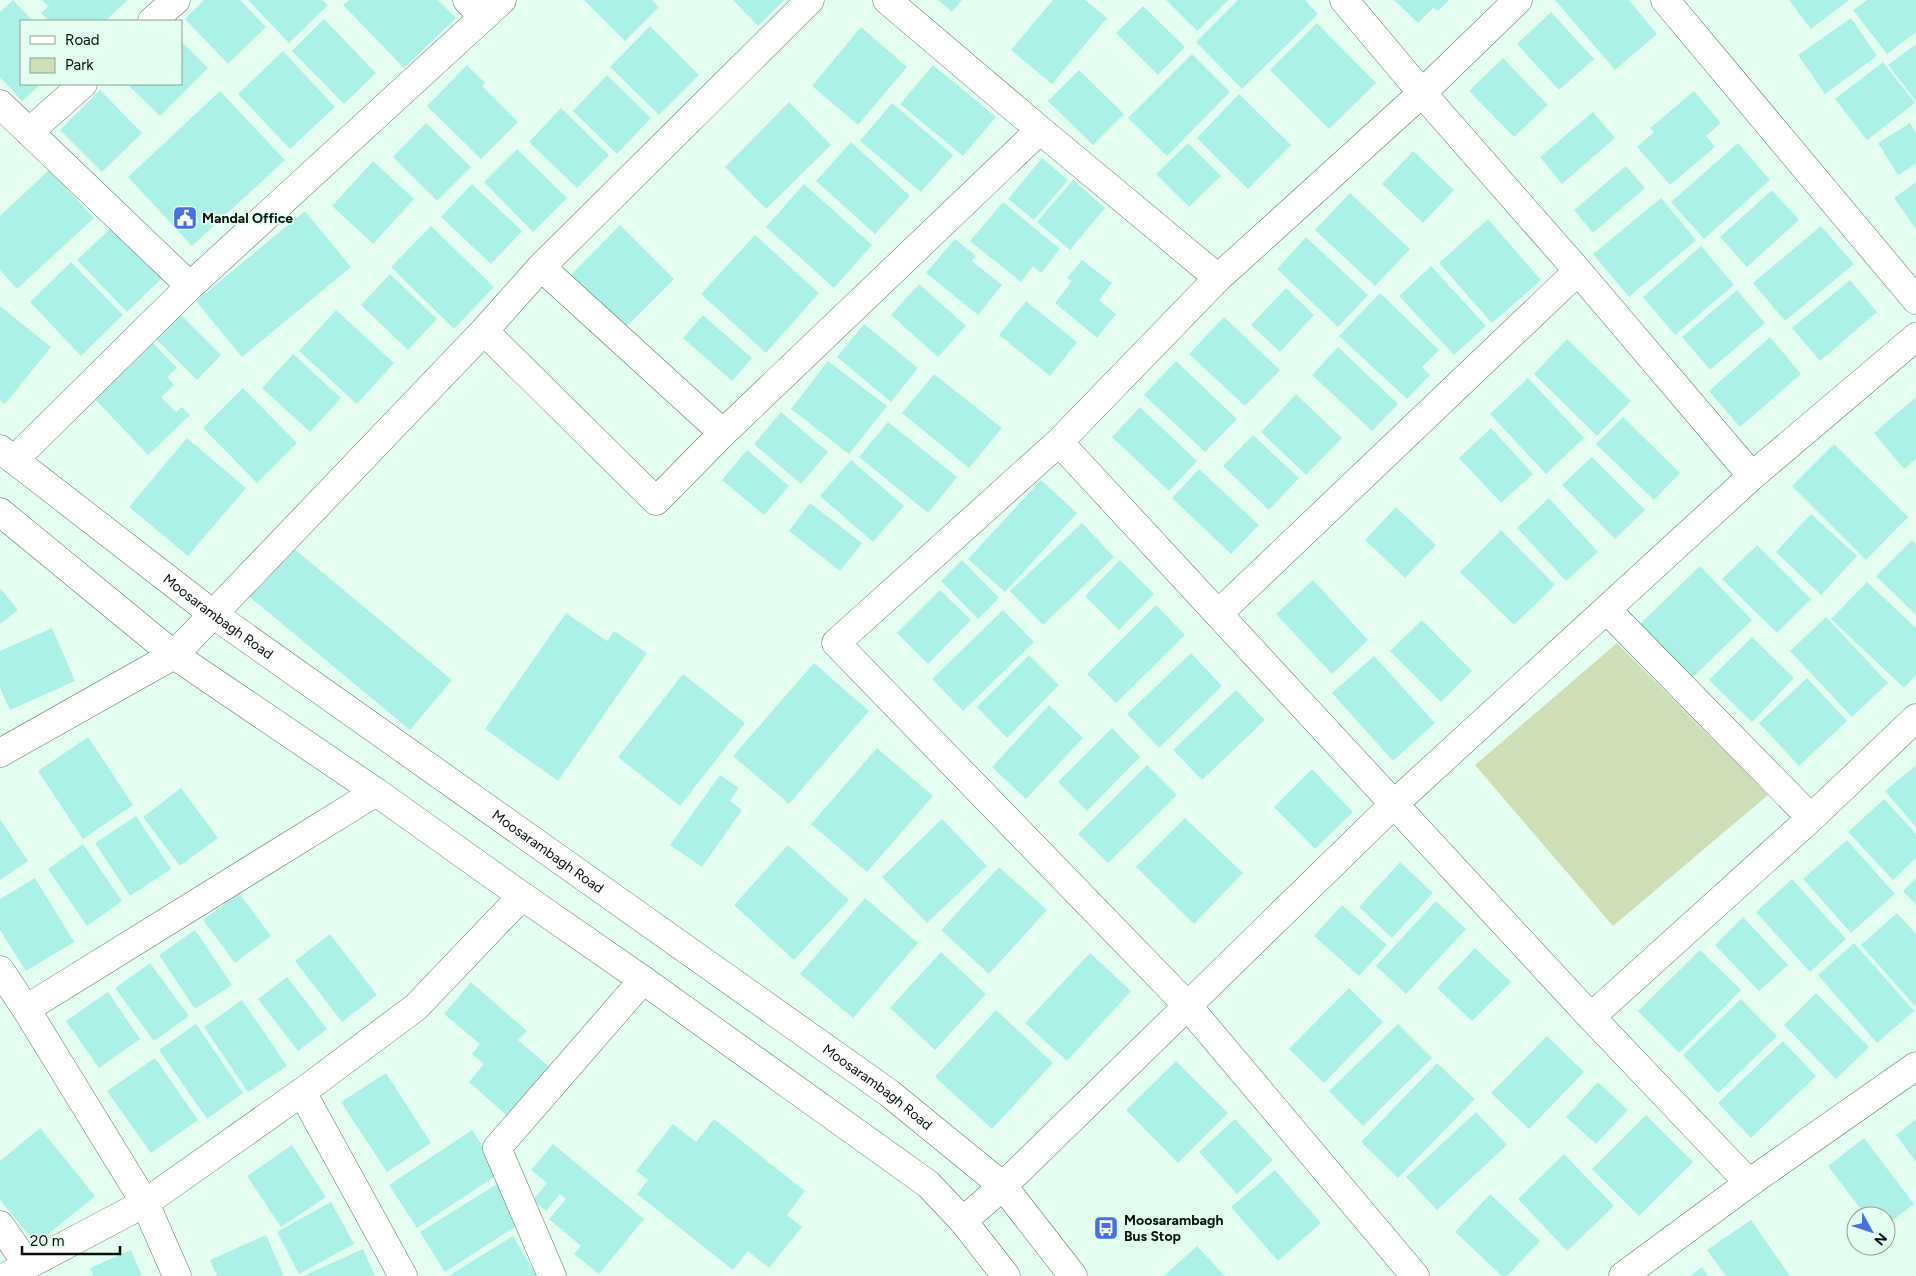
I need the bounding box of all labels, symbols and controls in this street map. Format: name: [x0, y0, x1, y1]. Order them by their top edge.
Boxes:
legend: [20, 20, 182, 85]
text: Road: [65, 31, 100, 49]
text: Park: [65, 56, 94, 74]
public building icon: Mandal Office: [172, 205, 198, 231]
place label: Mandal Office: [202, 210, 293, 227]
street label: Moosarambagh Road: [160, 570, 277, 663]
street label: Moosarambagh Road: [489, 806, 607, 897]
street label: Moosarambagh Road: [819, 1040, 936, 1133]
north arrow: [1846, 1206, 1896, 1256]
place label: Moosarambagh Bus Stop: [1124, 1212, 1223, 1245]
bus stop icon: Moosarambagh Bus Stop: [1093, 1215, 1119, 1241]
scale bar: [22, 1224, 120, 1256]
text: N: [1871, 1229, 1891, 1249]
text: 20 m: [30, 1232, 64, 1250]

